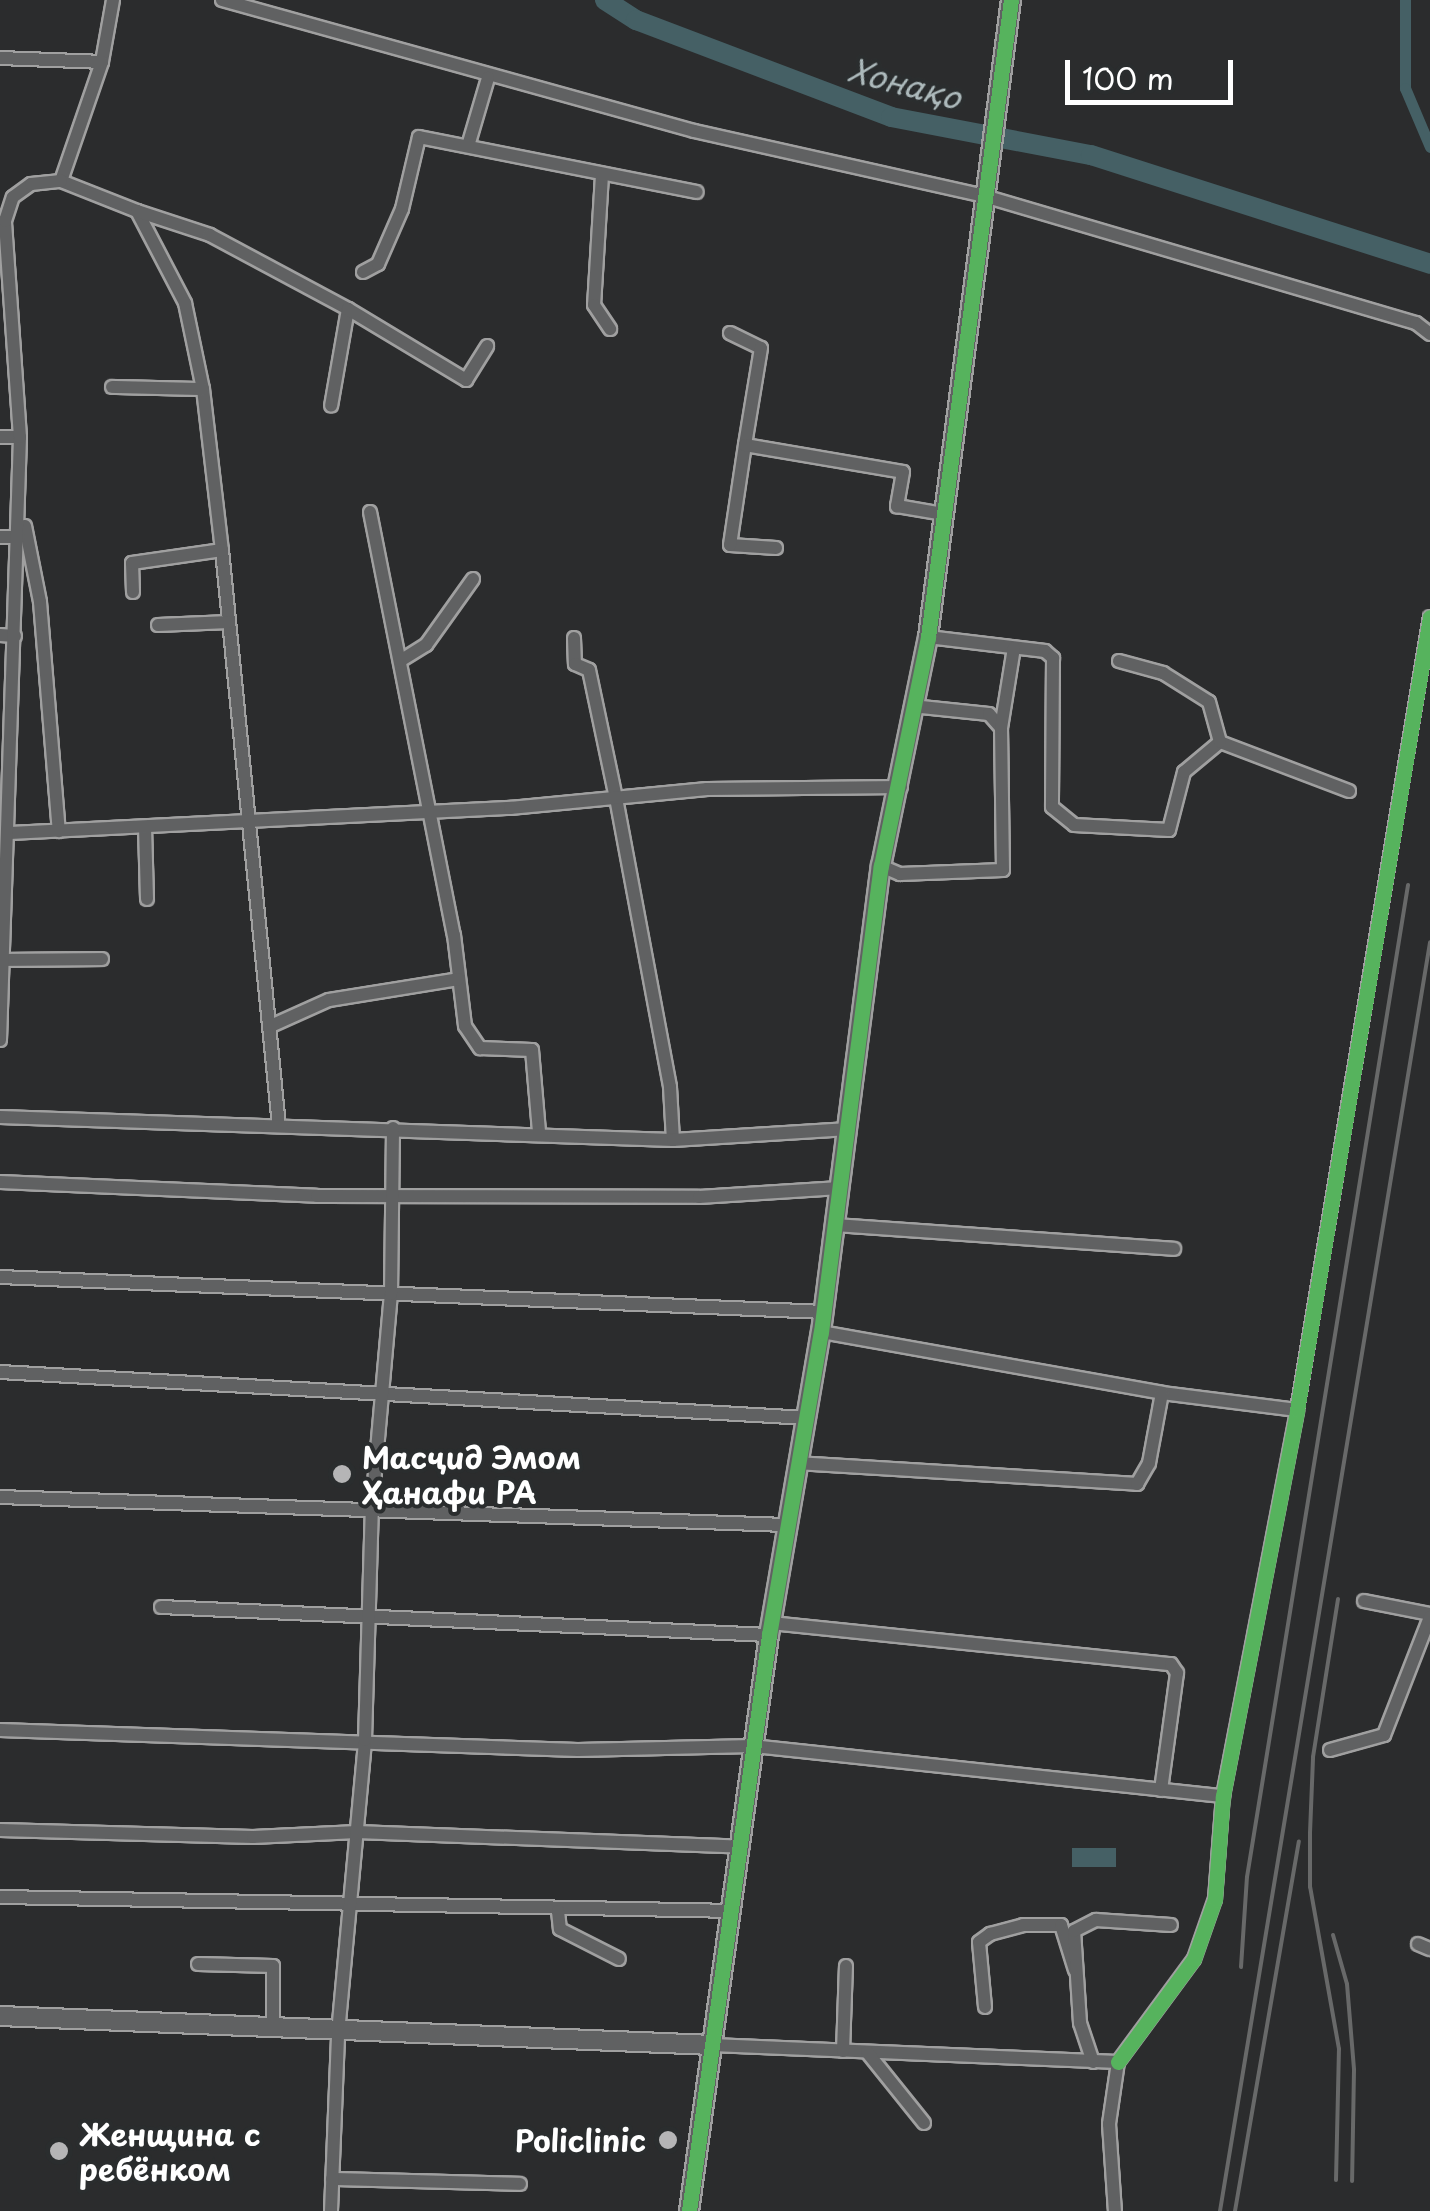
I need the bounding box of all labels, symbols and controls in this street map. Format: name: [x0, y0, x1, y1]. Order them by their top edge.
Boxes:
scale bar: [1070, 40, 1238, 102]
water label: Хонақо: [845, 50, 965, 116]
text: 100 m: [1082, 55, 1174, 100]
place label: Масҷид Эмом Ҳанафи РА: [362, 1439, 581, 1510]
marker: Масҷид Эмом Ҳанафи РА: [331, 1463, 353, 1485]
place label: Женщина с ребёнком: [79, 2116, 262, 2186]
place label: Policlinic: [515, 2122, 646, 2158]
marker: Policlinic: [655, 2127, 681, 2153]
marker: Женщина с ребёнком: [48, 2140, 70, 2162]

